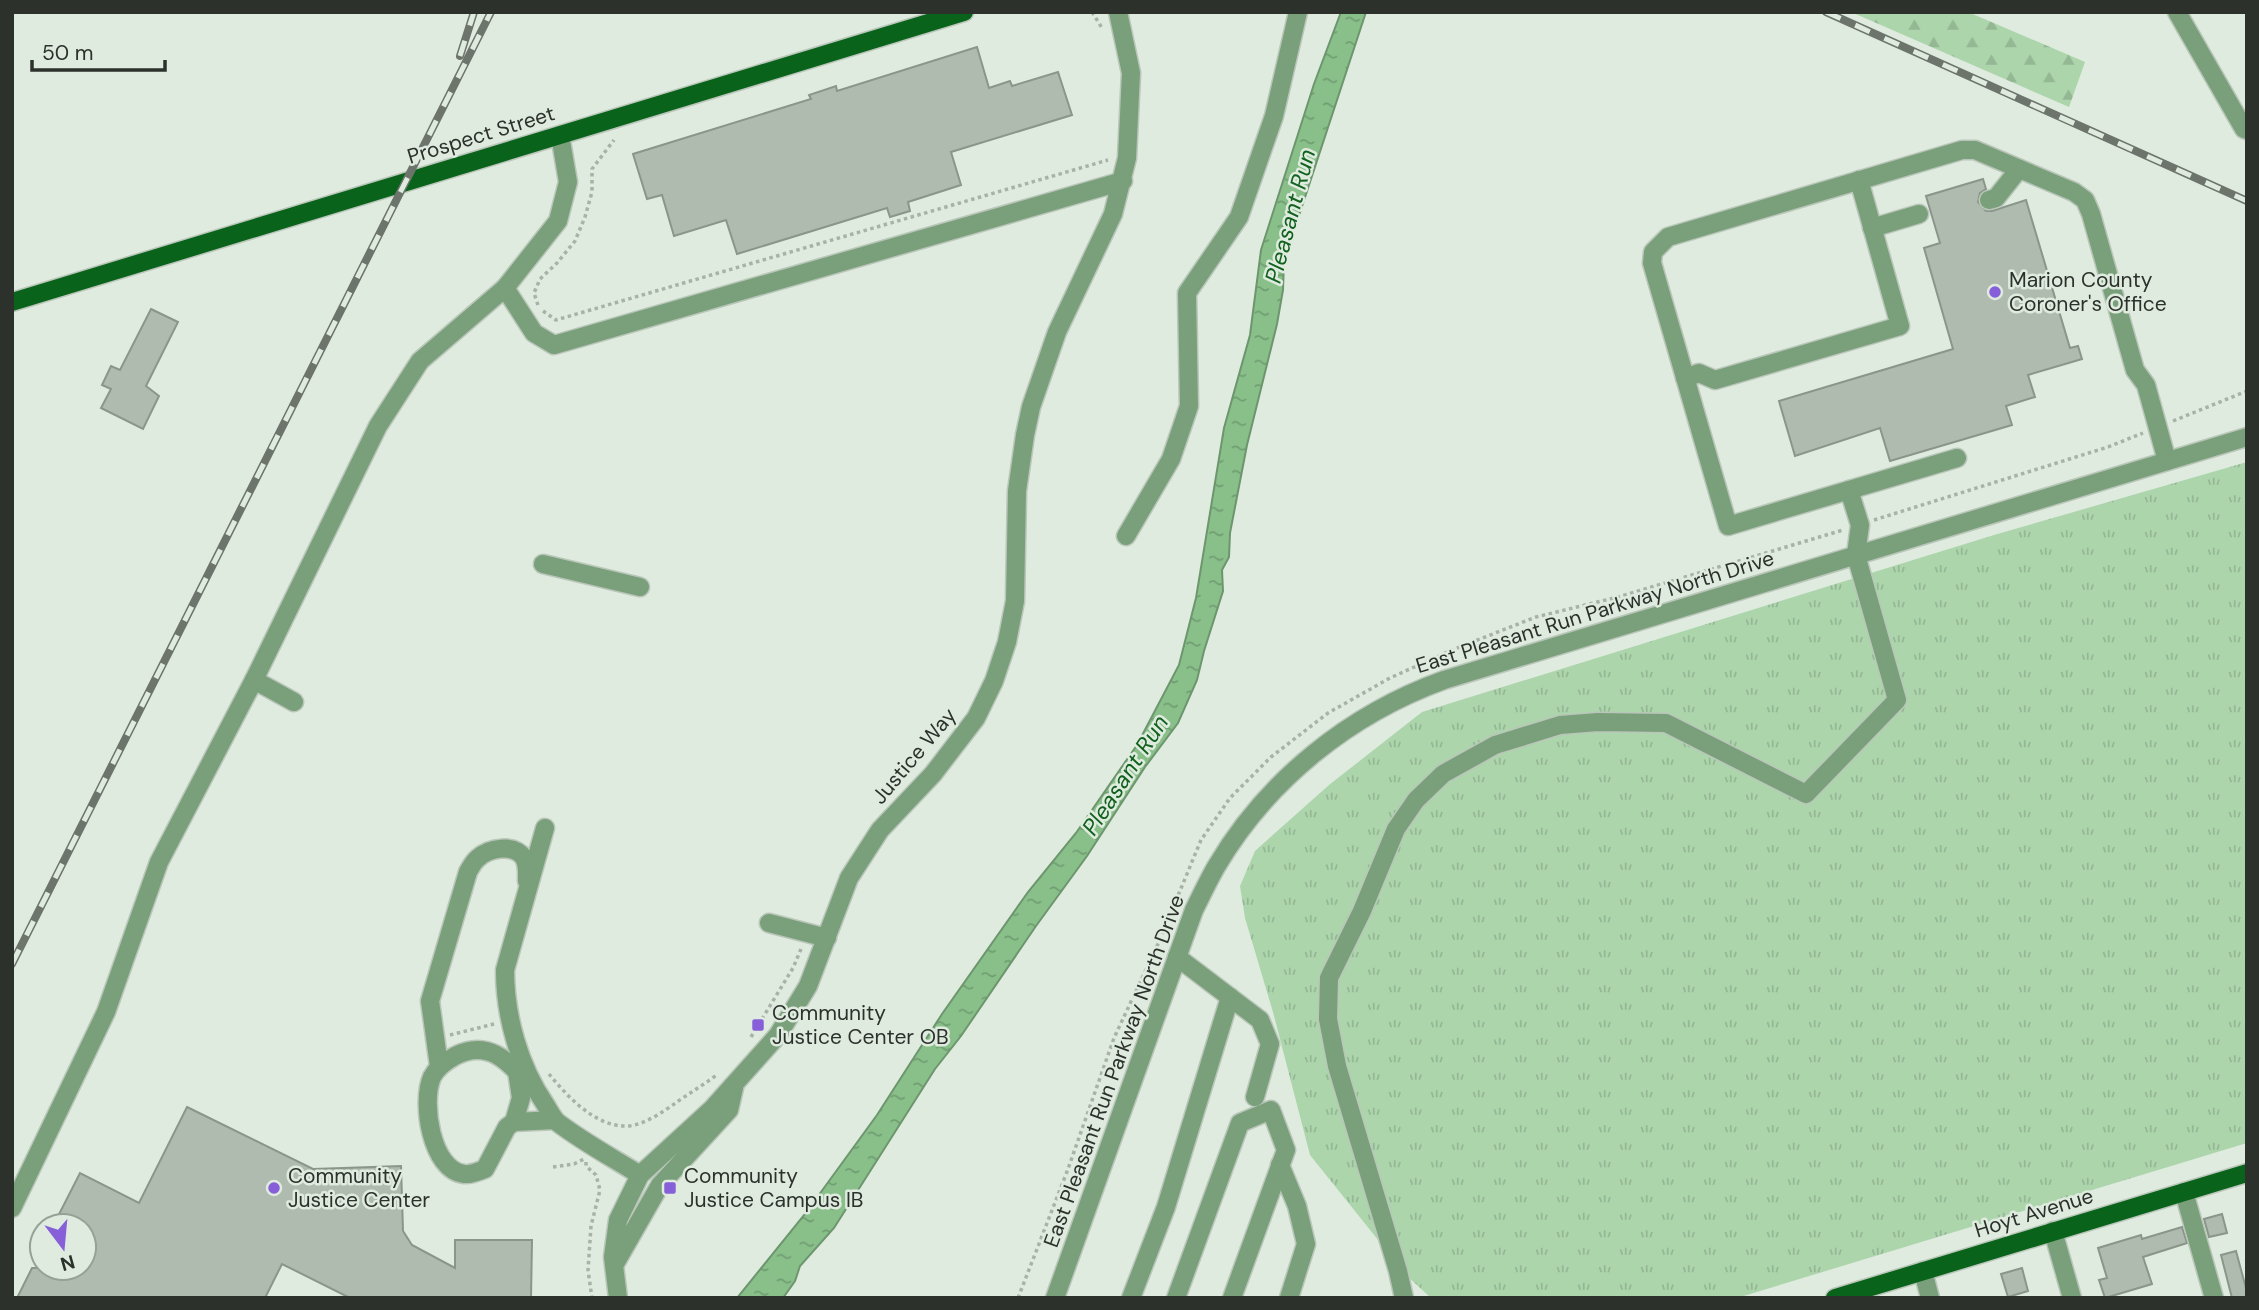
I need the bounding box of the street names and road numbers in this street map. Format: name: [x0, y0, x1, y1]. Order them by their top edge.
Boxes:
street label: Prospect Street: [404, 99, 558, 171]
street label: East Pleasant Run Parkway North Drive: [1412, 544, 1778, 680]
street label: Justice Way: [866, 702, 963, 810]
street label: East Pleasant Run Parkway North Drive: [1037, 891, 1191, 1251]
street label: Hoyt Avenue: [1971, 1182, 2097, 1244]

